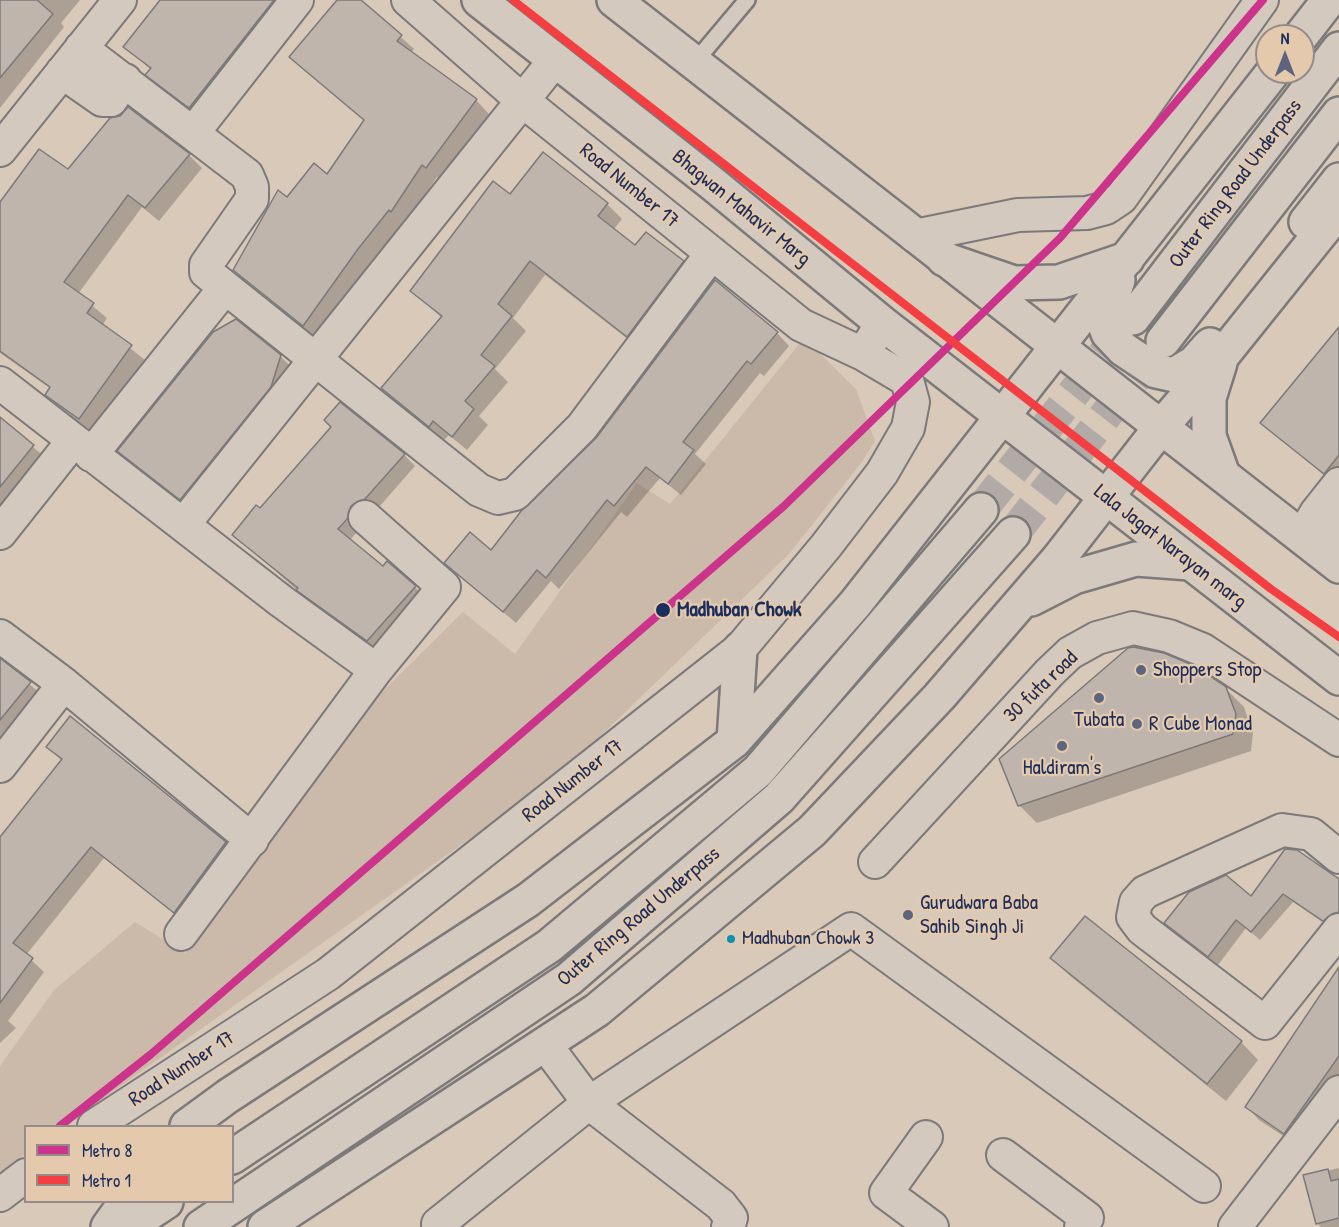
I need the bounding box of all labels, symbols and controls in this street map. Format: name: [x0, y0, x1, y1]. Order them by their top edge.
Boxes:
north arrow: [1255, 24, 1315, 84]
text: N: [1281, 27, 1289, 49]
street label: Outer Ring Road Underpass: [1164, 95, 1308, 273]
street label: Road Number 17: [574, 138, 684, 234]
street label: Bhagwan Mahavir Marg: [667, 144, 815, 272]
street label: Lala Jagat Narayan marg: [1088, 479, 1252, 615]
place label: Madhuban Chowk: [677, 597, 802, 623]
marker: Madhuban Chowk: [654, 601, 672, 619]
street label: 30 futa road: [999, 646, 1083, 728]
place label: Shoppers Stop: [1153, 657, 1262, 683]
marker: Shoppers Stop: [1134, 663, 1148, 677]
marker: Tubata: [1092, 691, 1106, 705]
place label: Tubata: [1074, 707, 1124, 733]
place label: R Cube Monad: [1149, 711, 1252, 737]
marker: R Cube Monad: [1130, 717, 1144, 731]
street label: Road Number 17: [518, 734, 628, 828]
marker: Haldiram's: [1055, 739, 1069, 753]
place label: Haldiram's: [1023, 755, 1101, 781]
street label: Outer Ring Road Underpass: [552, 842, 726, 992]
place label: Gurudwara Baba Sahib Singh Ji: [920, 890, 1038, 940]
marker: Gurudwara Baba Sahib Singh Ji: [901, 908, 915, 922]
place label: Madhuban Chowk 3: [742, 927, 874, 951]
marker: Madhuban Chowk 3: [725, 933, 737, 945]
street label: Road Number 17: [124, 1025, 240, 1113]
legend: [24, 1125, 234, 1203]
text: Metro 8: [82, 1138, 132, 1163]
text: Metro 1: [82, 1168, 131, 1193]

